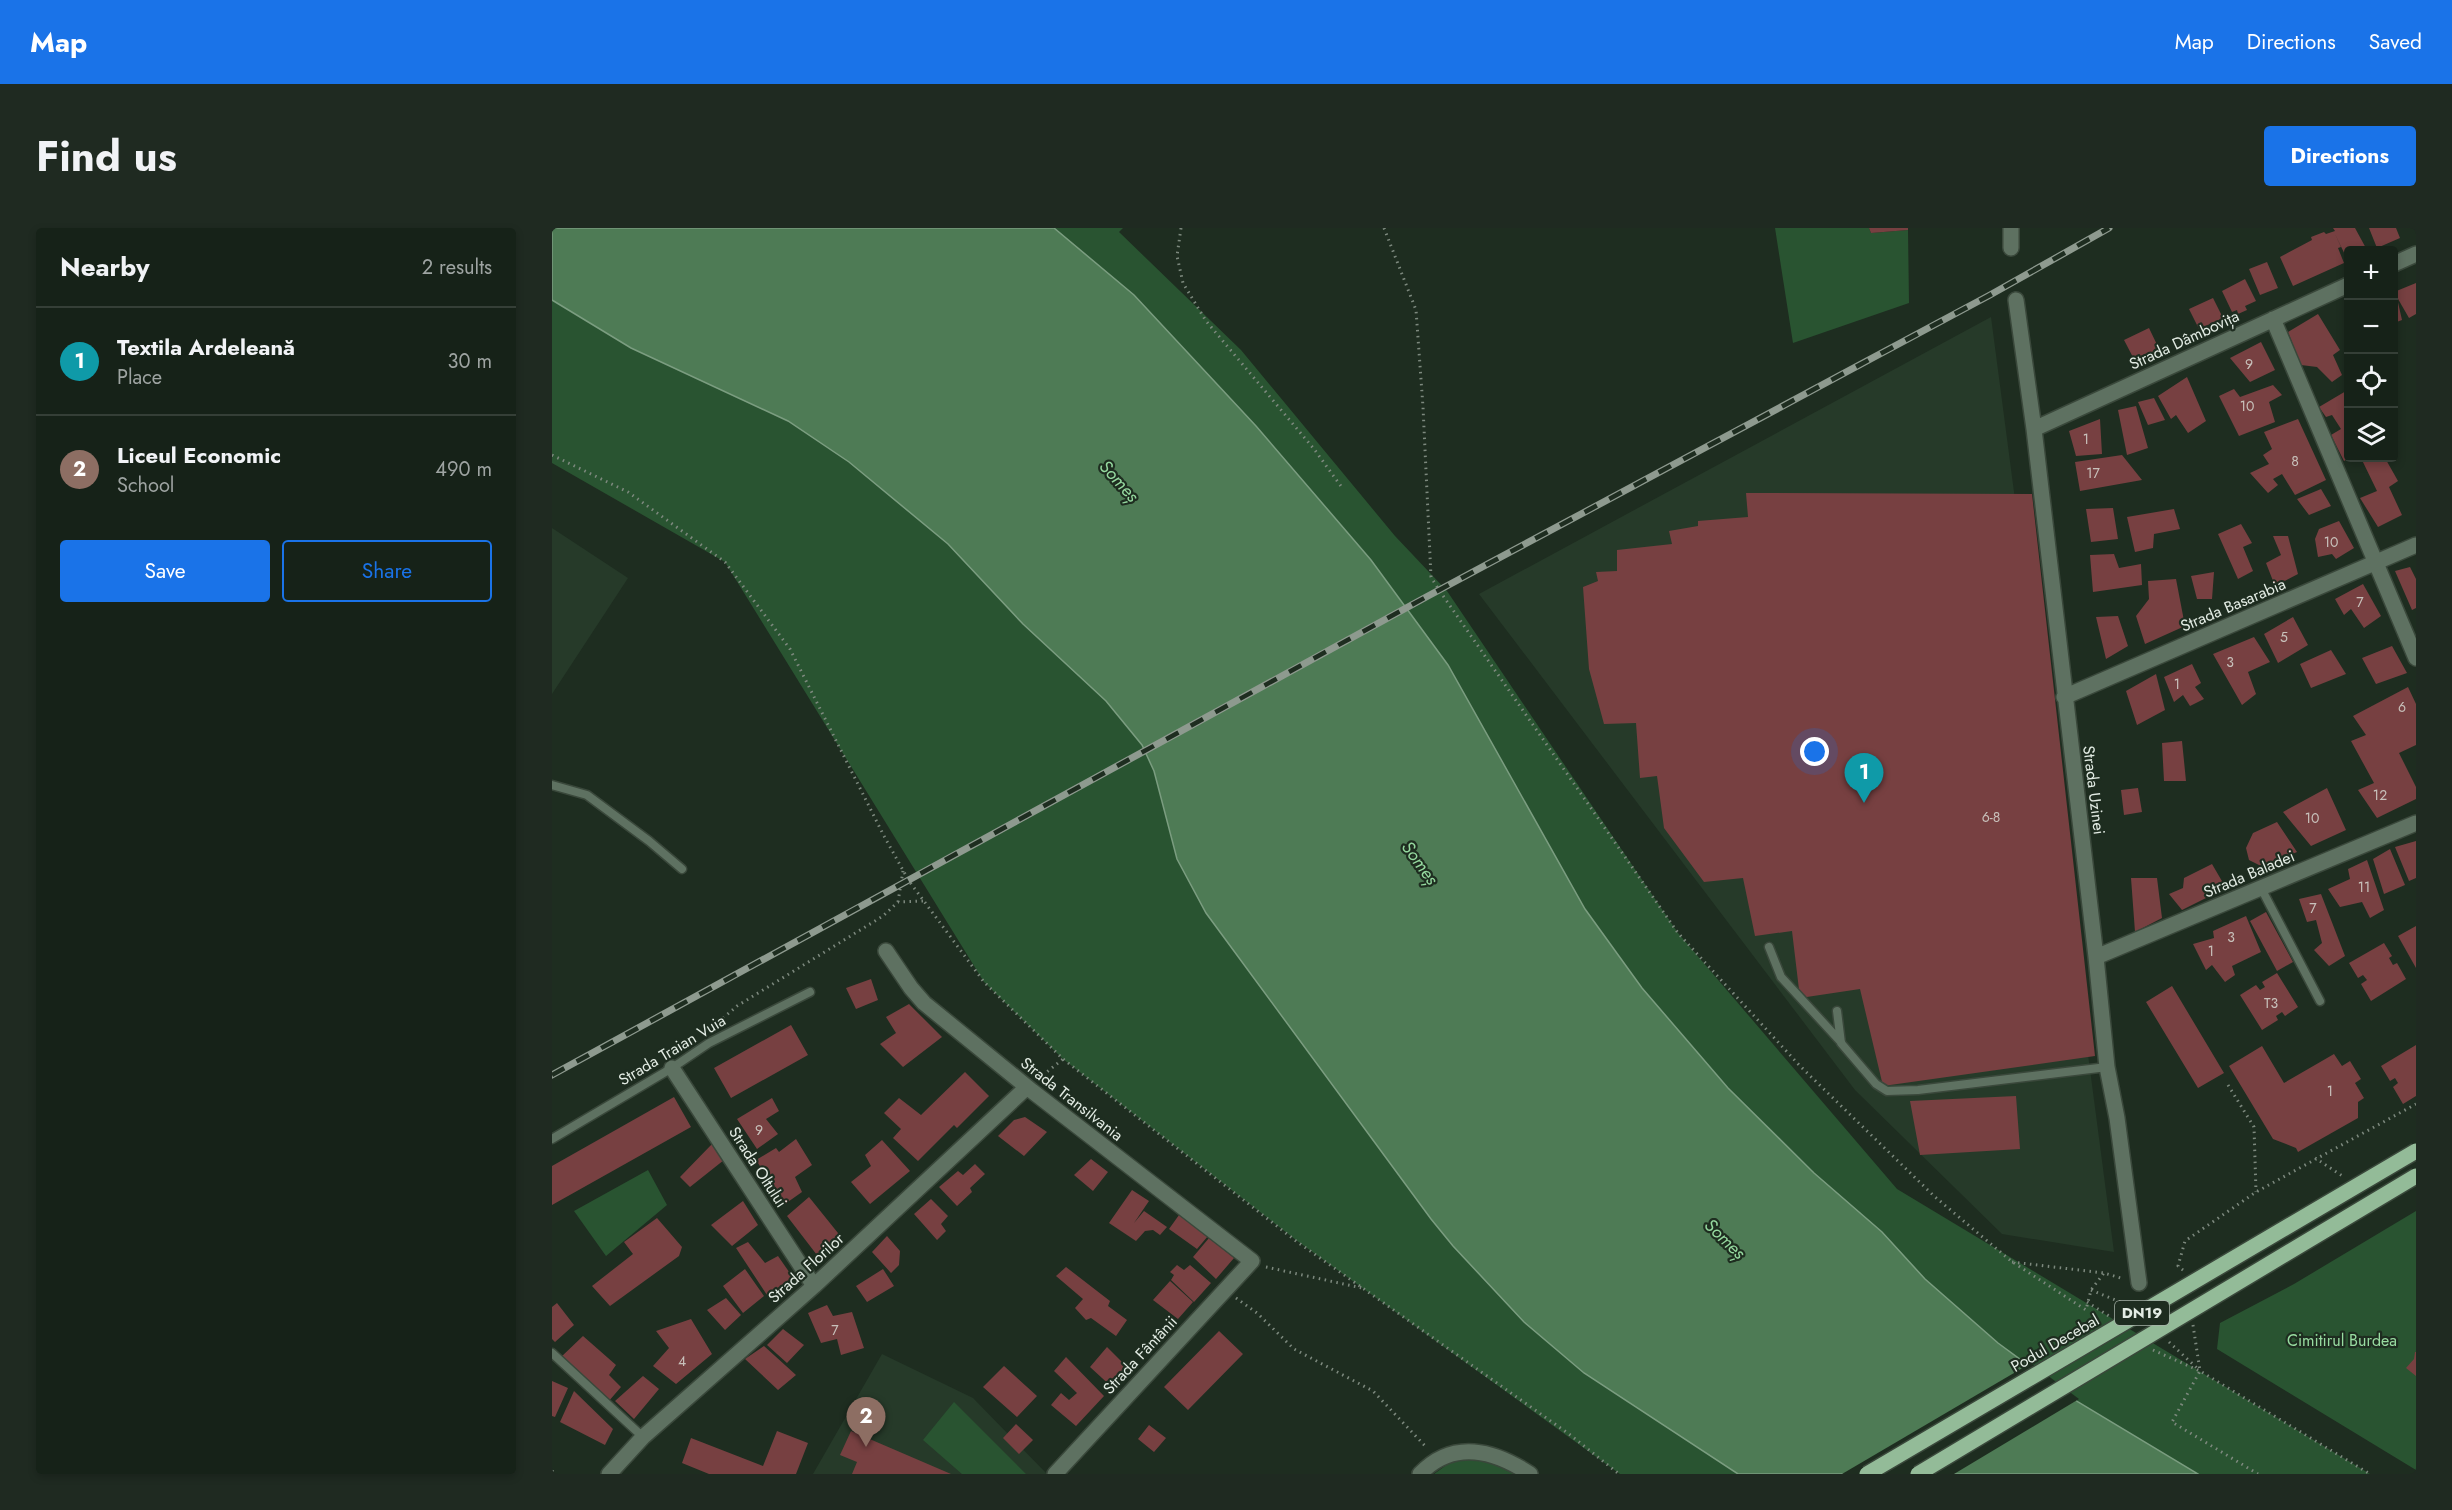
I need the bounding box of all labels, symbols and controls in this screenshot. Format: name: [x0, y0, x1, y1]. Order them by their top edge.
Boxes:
text: Map: [30, 22, 87, 63]
text: Map: [2175, 27, 2214, 57]
text: Directions: [2247, 27, 2336, 57]
text: Saved: [2369, 27, 2422, 57]
text: Find us: [36, 126, 177, 187]
button: Directions: [2264, 126, 2416, 186]
map controls: [2344, 246, 2398, 462]
button: +: [2344, 246, 2398, 300]
text: Nearby: [60, 248, 149, 286]
text: 2 results: [422, 253, 492, 282]
button: −: [2344, 300, 2398, 354]
street label: Strada Dâmbovița: [2125, 304, 2243, 376]
text: Textila Ardeleană: [117, 331, 295, 363]
text: 1: [74, 347, 85, 376]
text: 30 m: [447, 347, 492, 376]
house number: 9: [2245, 354, 2253, 374]
button: locate: [2344, 354, 2398, 408]
text: Place: [117, 363, 162, 392]
house number: 10: [2240, 396, 2254, 416]
button: layers: [2344, 408, 2398, 462]
house number: 1: [2083, 429, 2089, 449]
text: Liceul Economic: [117, 439, 281, 471]
house number: 8: [2291, 451, 2299, 471]
water label: Someș: [1093, 454, 1146, 509]
text: 2: [73, 455, 86, 484]
text: 490 m: [435, 455, 492, 484]
house number: 17: [2086, 463, 2100, 483]
text: School: [117, 471, 174, 500]
house number: 10: [2324, 532, 2338, 552]
button: Save: [60, 540, 270, 602]
button: Share: [282, 540, 492, 602]
street label: Strada Basarabia: [2177, 572, 2289, 638]
house number: 7: [2356, 592, 2364, 612]
house number: 5: [2280, 627, 2288, 647]
house number: 3: [2226, 652, 2234, 672]
house number: 1: [2174, 674, 2180, 694]
house number: 6: [2398, 697, 2406, 717]
your location: [1800, 737, 1829, 766]
street label: Strada Uzinei: [2077, 744, 2111, 836]
pin: 1: [1844, 754, 1884, 803]
house number: 12: [2373, 785, 2387, 805]
house number: 6-8: [1982, 807, 2000, 827]
house number: 10: [2305, 808, 2319, 828]
water label: Someș: [1395, 836, 1445, 891]
street label: Strada Baladei: [2200, 844, 2298, 904]
house number: 11: [2358, 877, 2370, 897]
house number: 7: [2309, 898, 2317, 918]
house number: 3: [2227, 927, 2235, 947]
house number: 1: [2208, 941, 2214, 961]
house number: T3: [2264, 993, 2278, 1013]
street label: Strada Traian Vuia: [614, 1009, 730, 1091]
street label: Strada Transilvania: [1016, 1052, 1128, 1146]
house number: 1: [2327, 1081, 2333, 1101]
house number: 9: [755, 1120, 763, 1140]
street label: Strada Oltului: [723, 1122, 793, 1212]
water label: Someș: [1698, 1213, 1752, 1266]
street label: Strada Florilor: [763, 1227, 850, 1308]
road number: DN19: [2115, 1301, 2169, 1325]
street label: Podul Decebal: [2007, 1308, 2103, 1378]
street label: Strada Fântânii: [1098, 1311, 1182, 1399]
house number: 7: [831, 1320, 839, 1340]
park label: Cimitirul Burdea: [2287, 1329, 2397, 1352]
house number: 4: [678, 1351, 686, 1371]
pin: 2: [846, 1398, 886, 1447]

